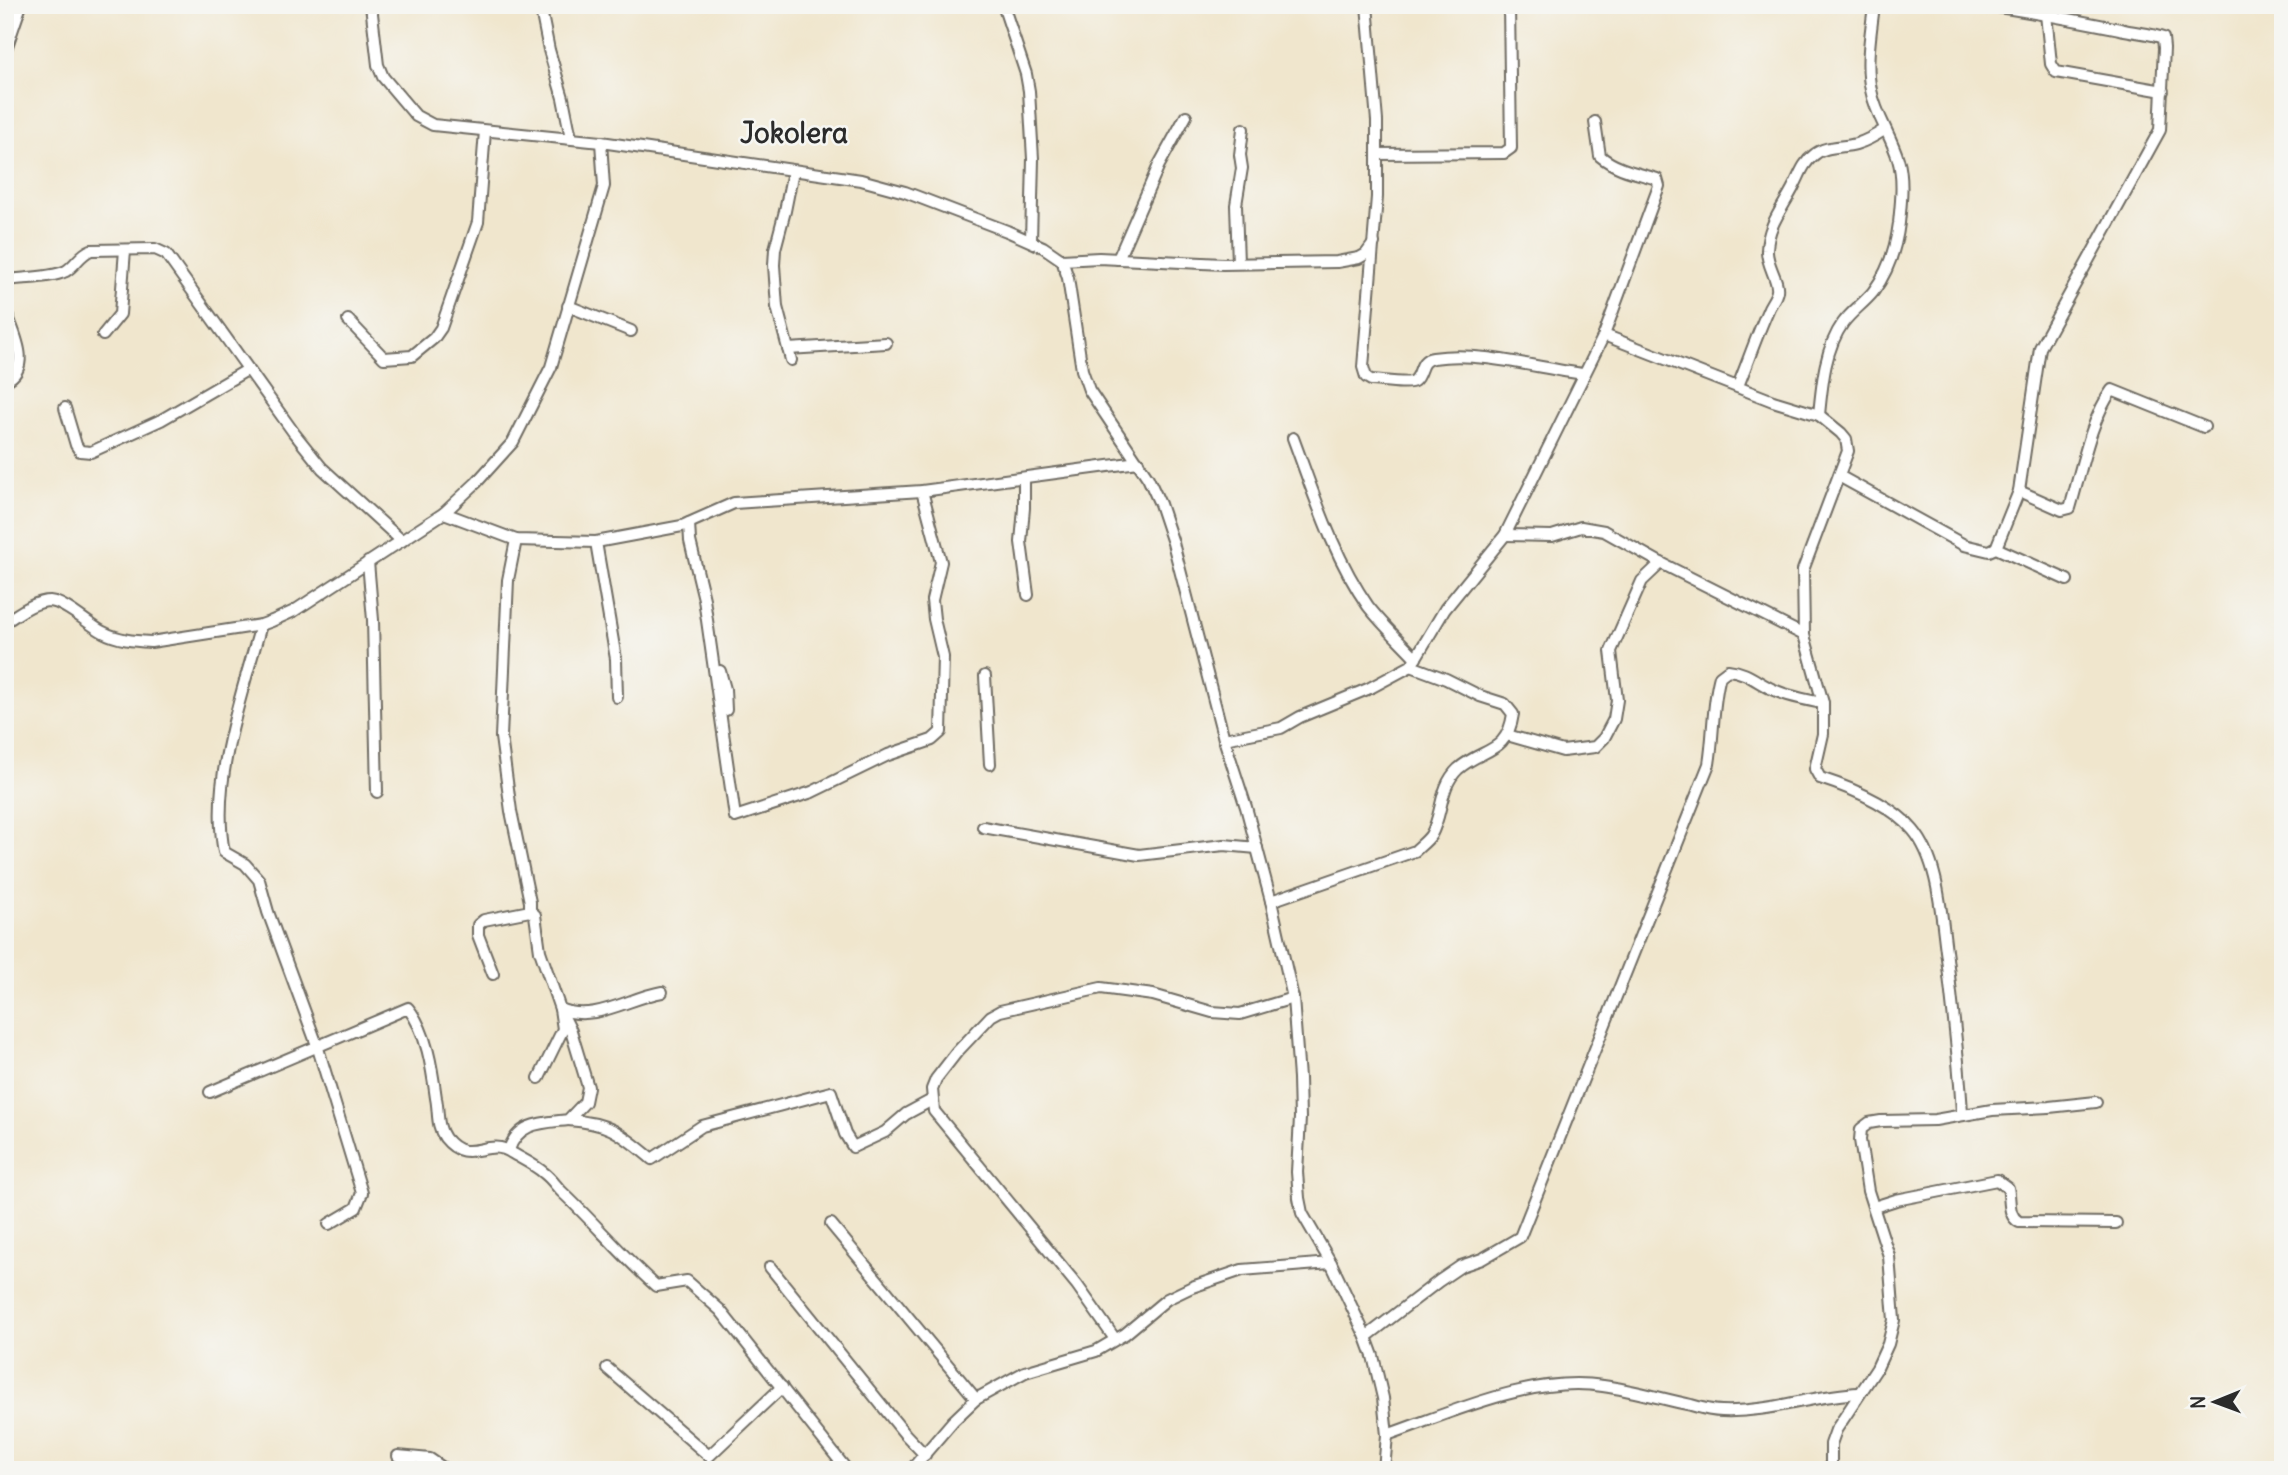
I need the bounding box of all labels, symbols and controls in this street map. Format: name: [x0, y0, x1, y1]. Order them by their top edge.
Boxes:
district label: Jokolera: [740, 115, 848, 151]
north arrow: [2180, 1366, 2250, 1436]
text: N: [2186, 1396, 2210, 1409]

